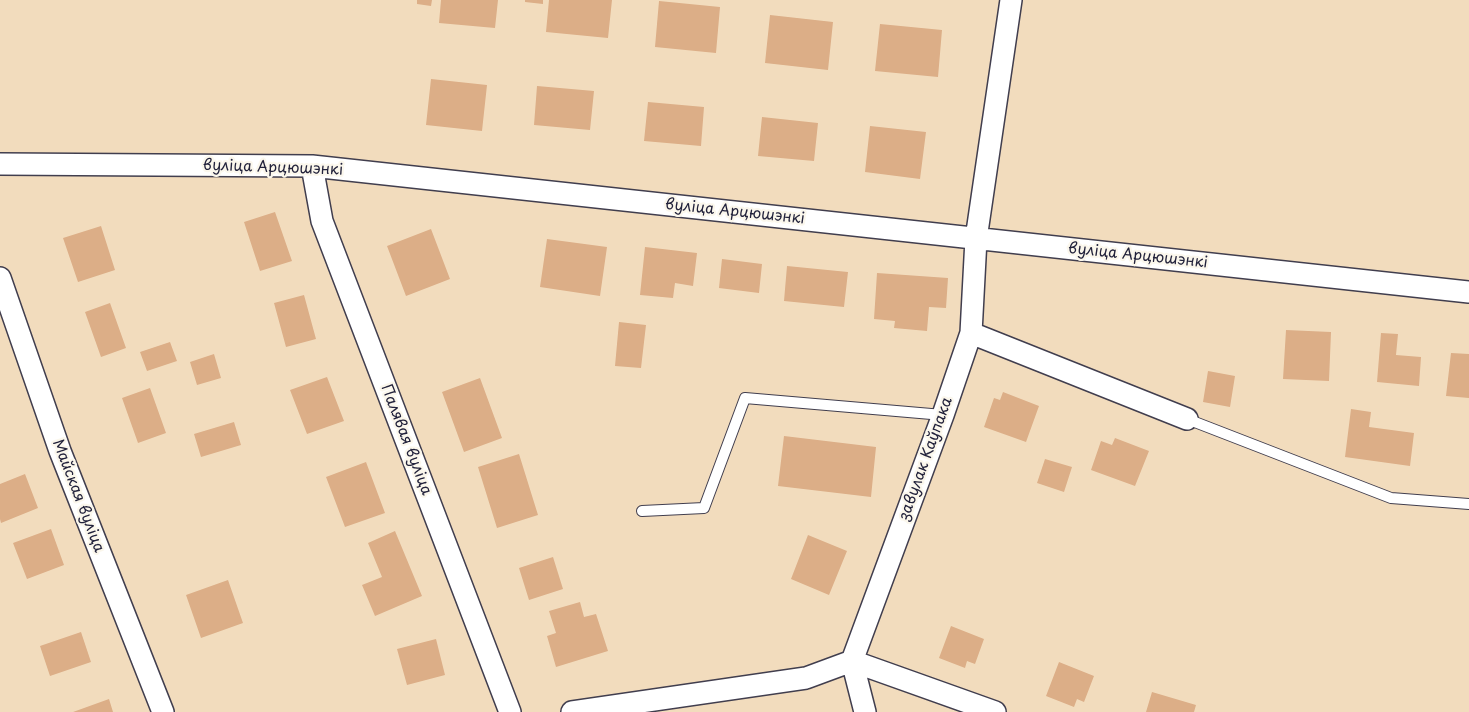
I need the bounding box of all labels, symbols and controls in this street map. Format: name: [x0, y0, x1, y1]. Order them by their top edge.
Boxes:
street label: вуліца Арцюшэнкі: [203, 157, 343, 179]
street label: вуліца Арцюшэнкі: [664, 196, 806, 228]
street label: вуліца Арцюшэнкі: [1067, 240, 1209, 272]
street label: Палявая вуліца: [377, 382, 435, 498]
street label: завулак Каўпака: [895, 395, 957, 523]
street label: Майская вуліца: [48, 437, 108, 555]

